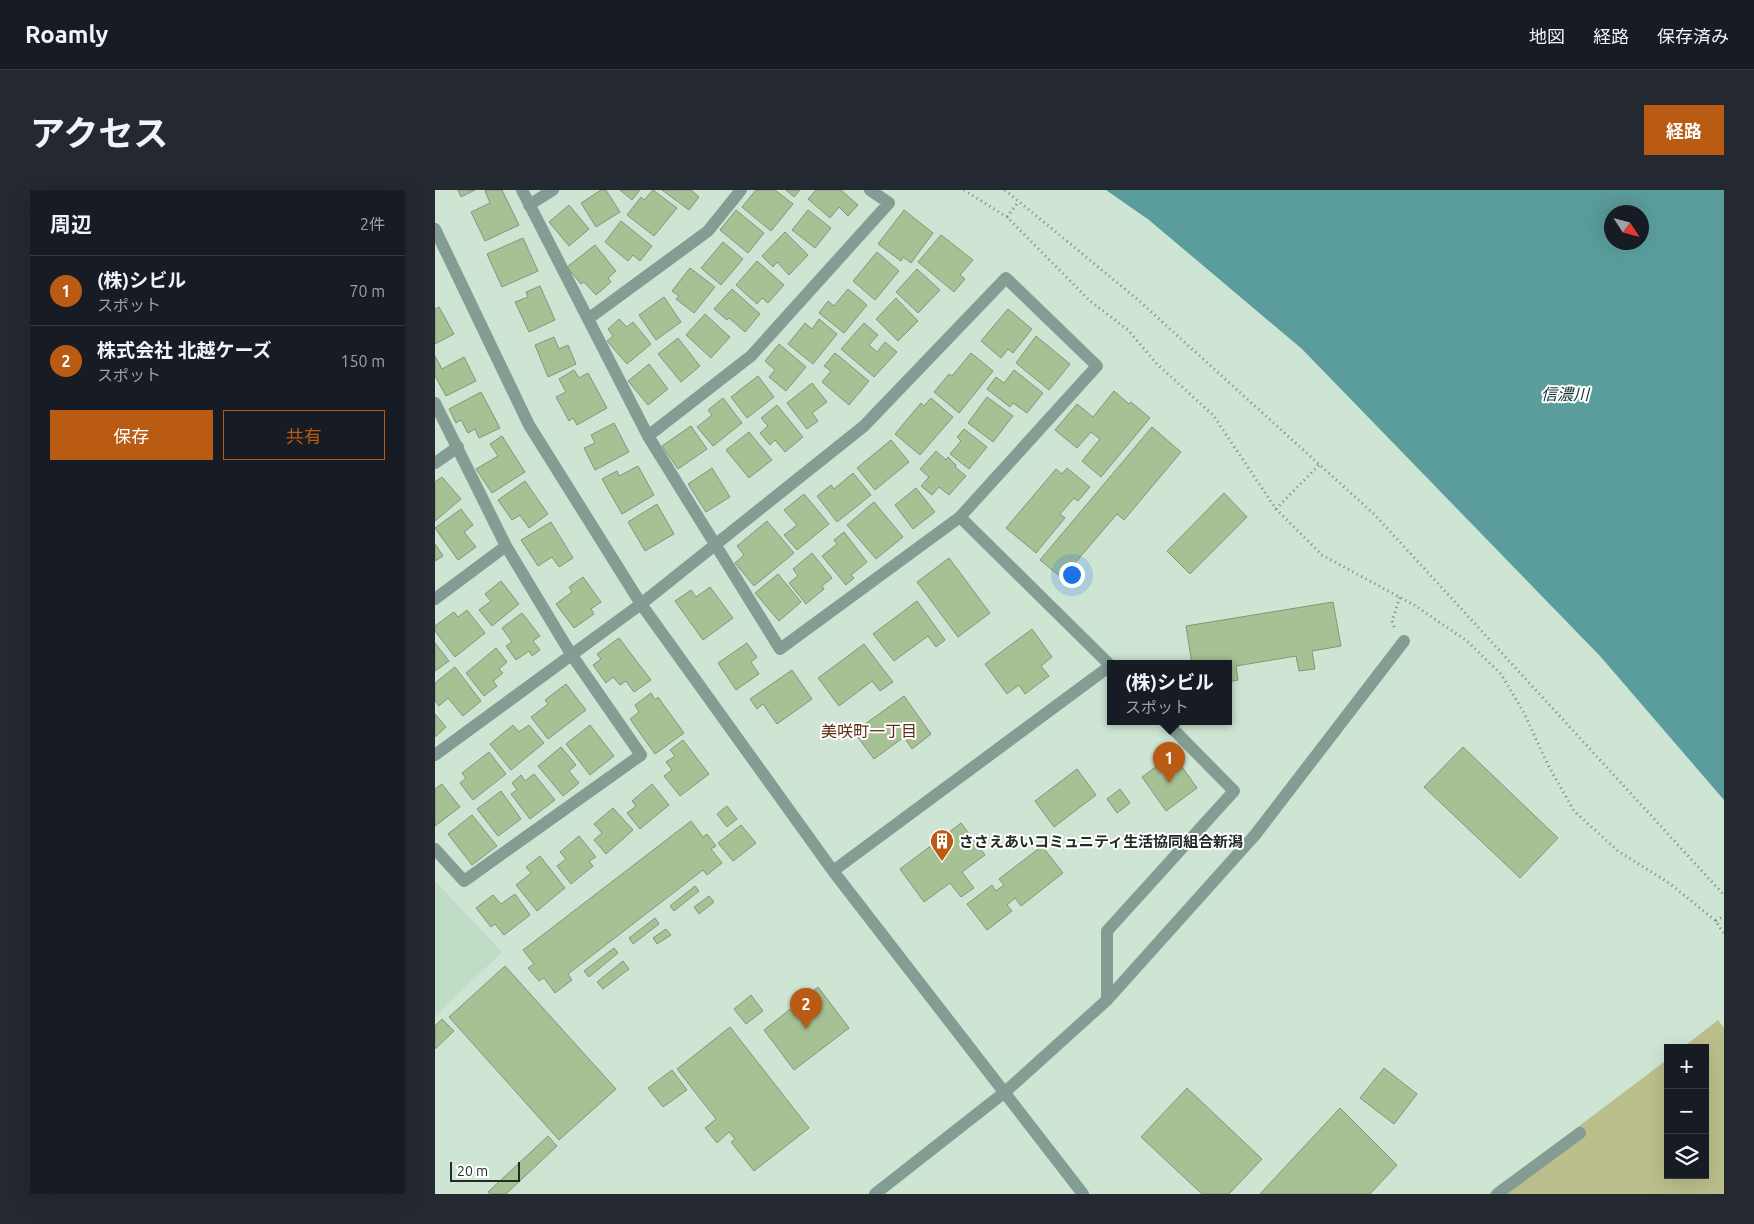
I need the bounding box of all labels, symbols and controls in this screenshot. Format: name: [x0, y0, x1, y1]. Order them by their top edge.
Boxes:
text: Roamly: [25, 21, 108, 48]
text: 地図: [1529, 26, 1565, 46]
text: 経路: [1593, 26, 1629, 46]
text: 保存済み: [1657, 26, 1729, 46]
button: 経路: [1644, 105, 1724, 155]
text: アクセス: [30, 113, 168, 153]
north arrow: [1604, 205, 1649, 250]
text: 周辺: [50, 212, 92, 236]
text: 2件: [360, 215, 385, 233]
text: (株)シビル: [97, 269, 186, 291]
text: 1: [61, 282, 71, 300]
text: 70 m: [349, 282, 385, 300]
text: スポット: [97, 296, 161, 314]
text: 株式会社 北越ケーズ: [97, 339, 272, 361]
text: 2: [61, 352, 71, 370]
text: 150 m: [340, 352, 385, 370]
text: スポット: [97, 366, 161, 384]
water label: 信濃川: [1541, 385, 1591, 403]
button: 保存: [50, 410, 213, 460]
button: 共有: [223, 410, 385, 460]
your location: [1059, 562, 1085, 588]
popup: [1107, 660, 1232, 725]
text: (株)シビル: [1125, 671, 1214, 693]
text: スポット: [1125, 698, 1189, 716]
district label: 美咲町一丁目: [821, 722, 917, 740]
pin: 1: [1153, 742, 1185, 783]
building icon: ささえあいコミュニティ生活協同組合新潟: [929, 828, 955, 862]
place label: ささえあいコミュニティ生活協同組合新潟: [959, 833, 1243, 850]
pin: 2: [790, 988, 822, 1029]
map controls: [1664, 1044, 1709, 1179]
button: +: [1664, 1044, 1709, 1089]
button: −: [1664, 1089, 1709, 1134]
button: layers: [1664, 1134, 1709, 1179]
scale bar: [450, 1159, 520, 1182]
text: 20 m: [457, 1163, 488, 1179]

